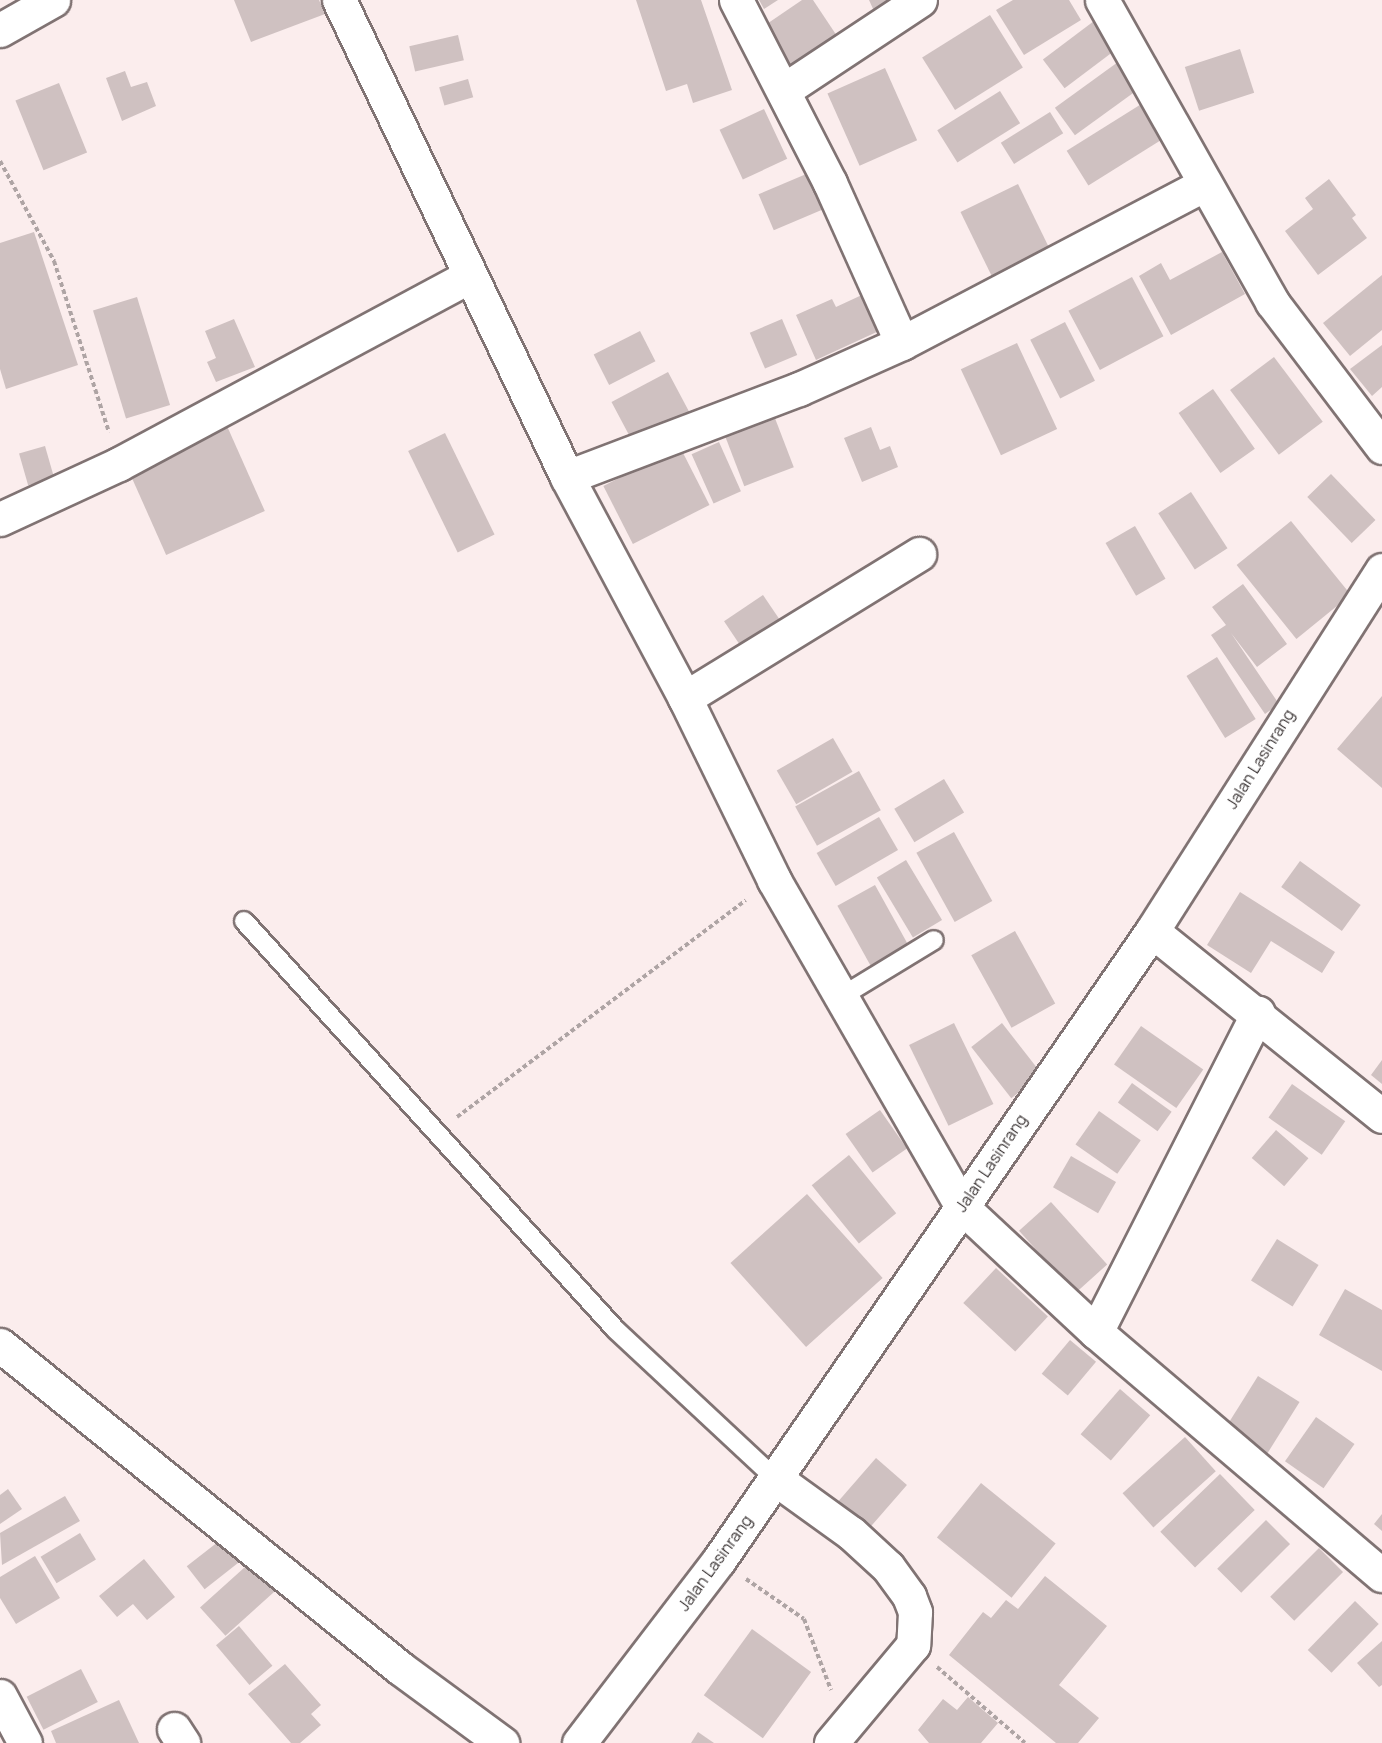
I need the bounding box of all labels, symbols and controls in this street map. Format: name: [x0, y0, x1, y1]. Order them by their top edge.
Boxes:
street label: Jalan Lasinrang: [1222, 706, 1298, 812]
street label: Jalan Lasinrang: [951, 1111, 1031, 1215]
street label: Jalan Lasinrang: [674, 1511, 756, 1615]

